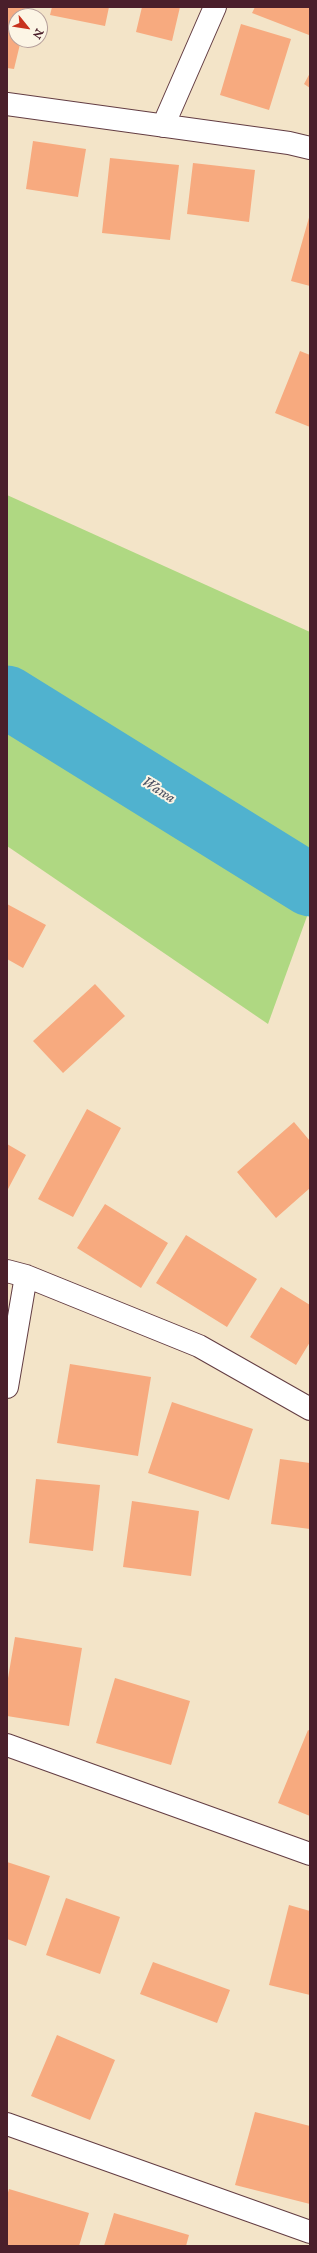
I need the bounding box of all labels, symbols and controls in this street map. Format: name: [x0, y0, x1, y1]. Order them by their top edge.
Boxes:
north arrow: [8, 8, 48, 48]
text: N: [29, 26, 46, 41]
water label: Wawa: [138, 774, 178, 808]

